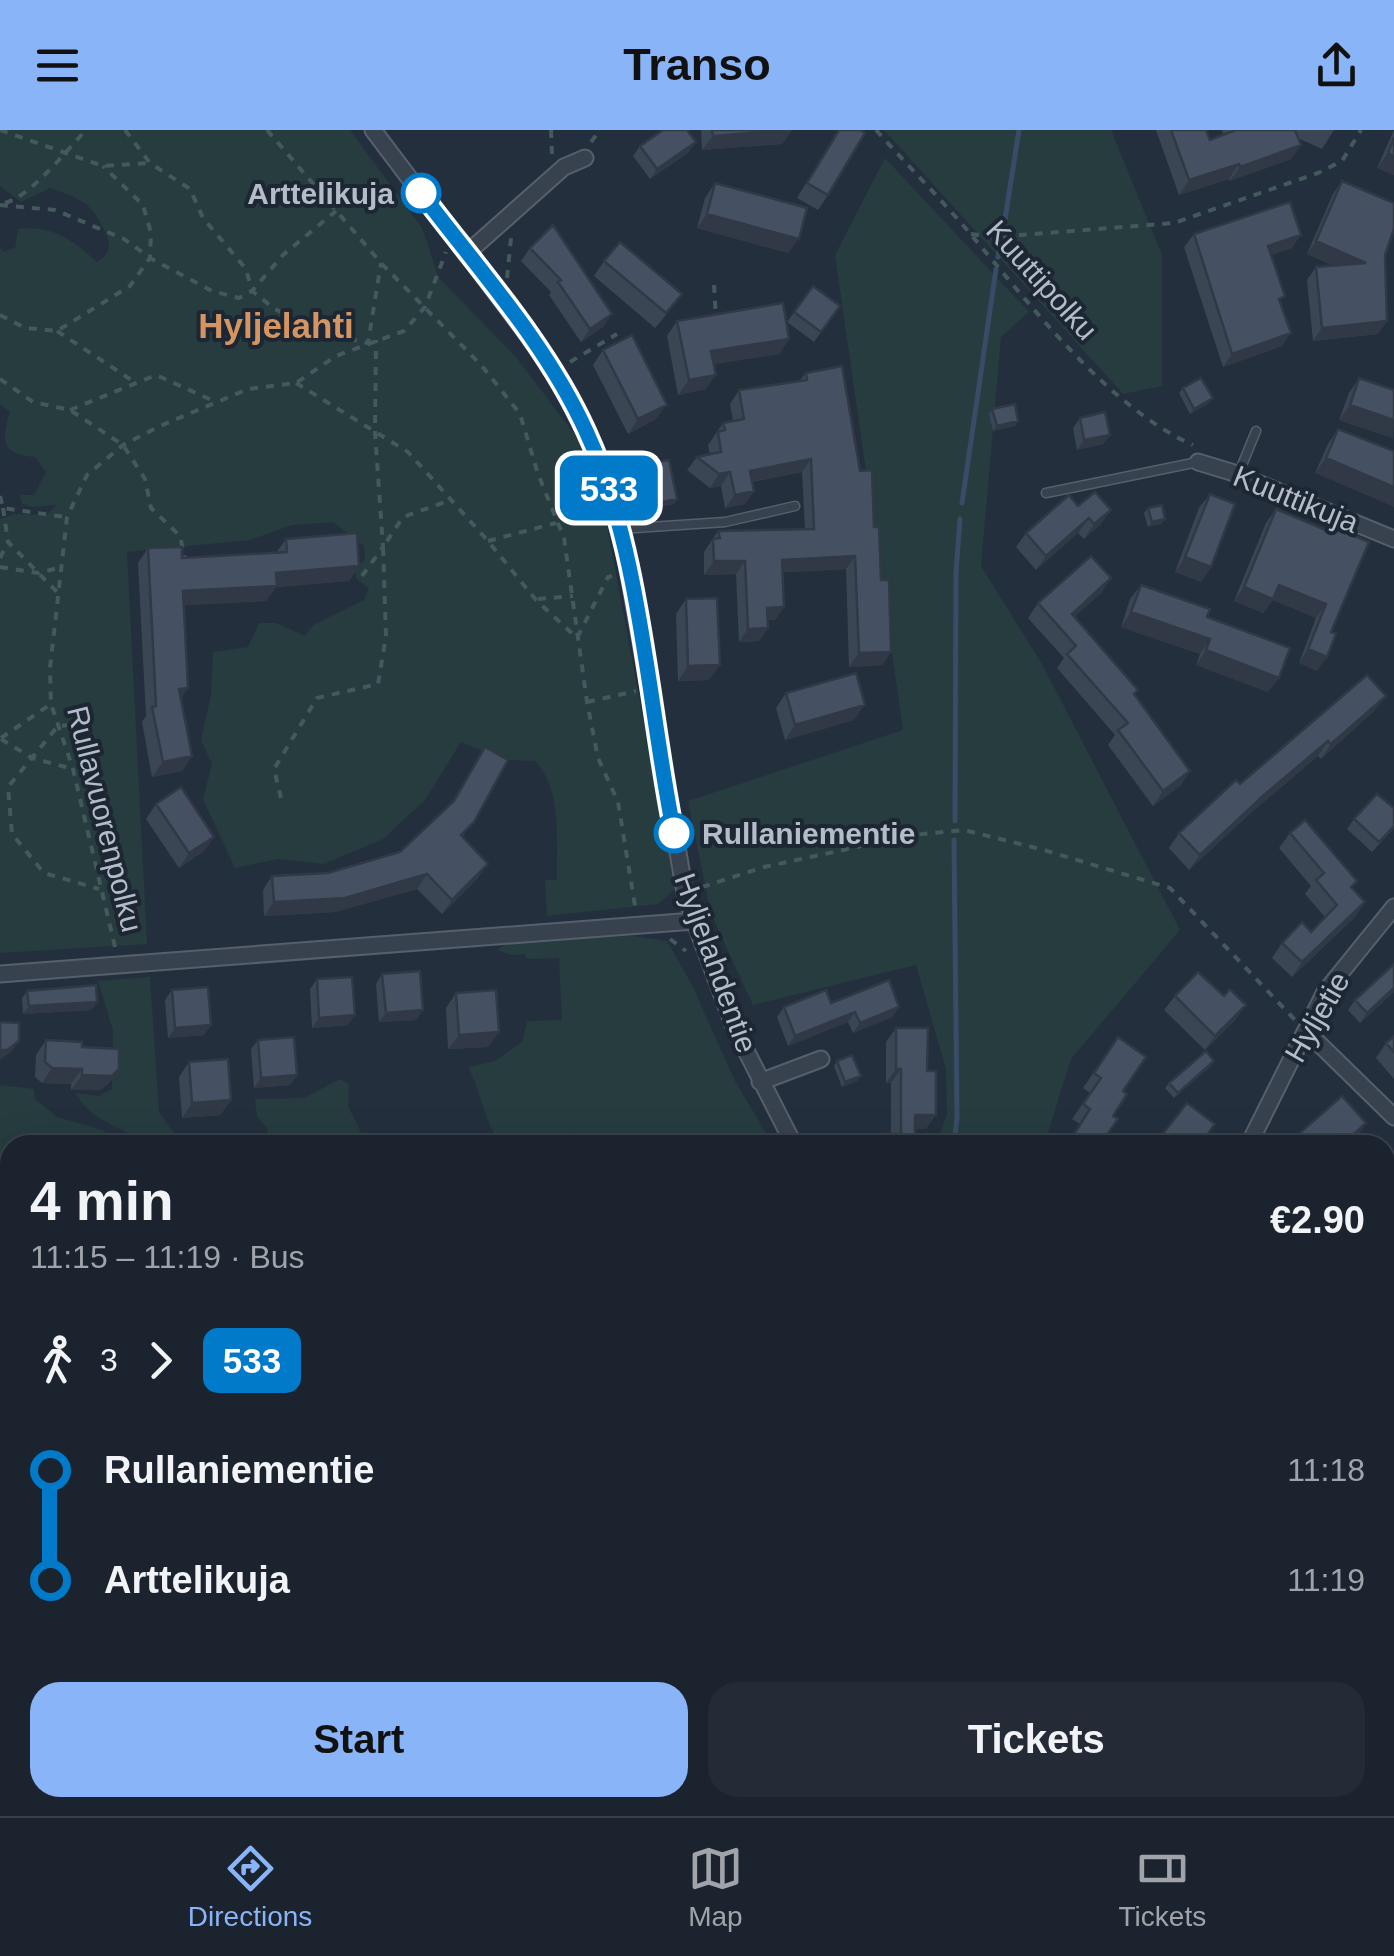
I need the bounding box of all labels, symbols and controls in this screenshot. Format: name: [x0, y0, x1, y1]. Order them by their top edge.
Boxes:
icon: menu: [30, 38, 85, 93]
icon: share: [1309, 38, 1364, 93]
text: Transo: [623, 39, 771, 90]
marker: Arttelikuja: [402, 174, 440, 212]
place label: Arttelikuja: [247, 177, 394, 210]
street label: Kuuttipolku: [980, 214, 1104, 346]
district label: Hyljelahti: [198, 306, 354, 345]
line badge: 533: [552, 456, 666, 520]
street label: Kuuttikuja: [1229, 459, 1364, 539]
text: 533: [580, 469, 638, 508]
street label: Rullavuorenpolku: [61, 703, 149, 935]
marker: Rullaniementie: [655, 814, 693, 852]
place label: Rullaniementie: [702, 817, 915, 850]
street label: Hyljelahdentie: [668, 869, 764, 1057]
street label: Hyljetie: [1278, 966, 1356, 1068]
text: 4 min: [30, 1170, 174, 1232]
text: €2.90: [1270, 1199, 1365, 1241]
text: 11:15 – 11:19 · Bus: [30, 1239, 305, 1275]
icon: walk: [30, 1333, 85, 1388]
icon: forward: [133, 1333, 188, 1388]
text: 533: [223, 1341, 281, 1380]
text: 3: [100, 1342, 118, 1378]
text: Rullaniementie: [104, 1449, 374, 1491]
text: 11:18: [1287, 1452, 1365, 1488]
text: Arttelikuja: [104, 1559, 290, 1601]
text: 11:19: [1287, 1562, 1365, 1598]
button: Start: [30, 1682, 688, 1797]
button: Tickets: [708, 1682, 1365, 1797]
tab: Directions: [188, 1841, 312, 1933]
tab: Map: [688, 1841, 743, 1933]
tab: Tickets: [1119, 1841, 1206, 1933]

